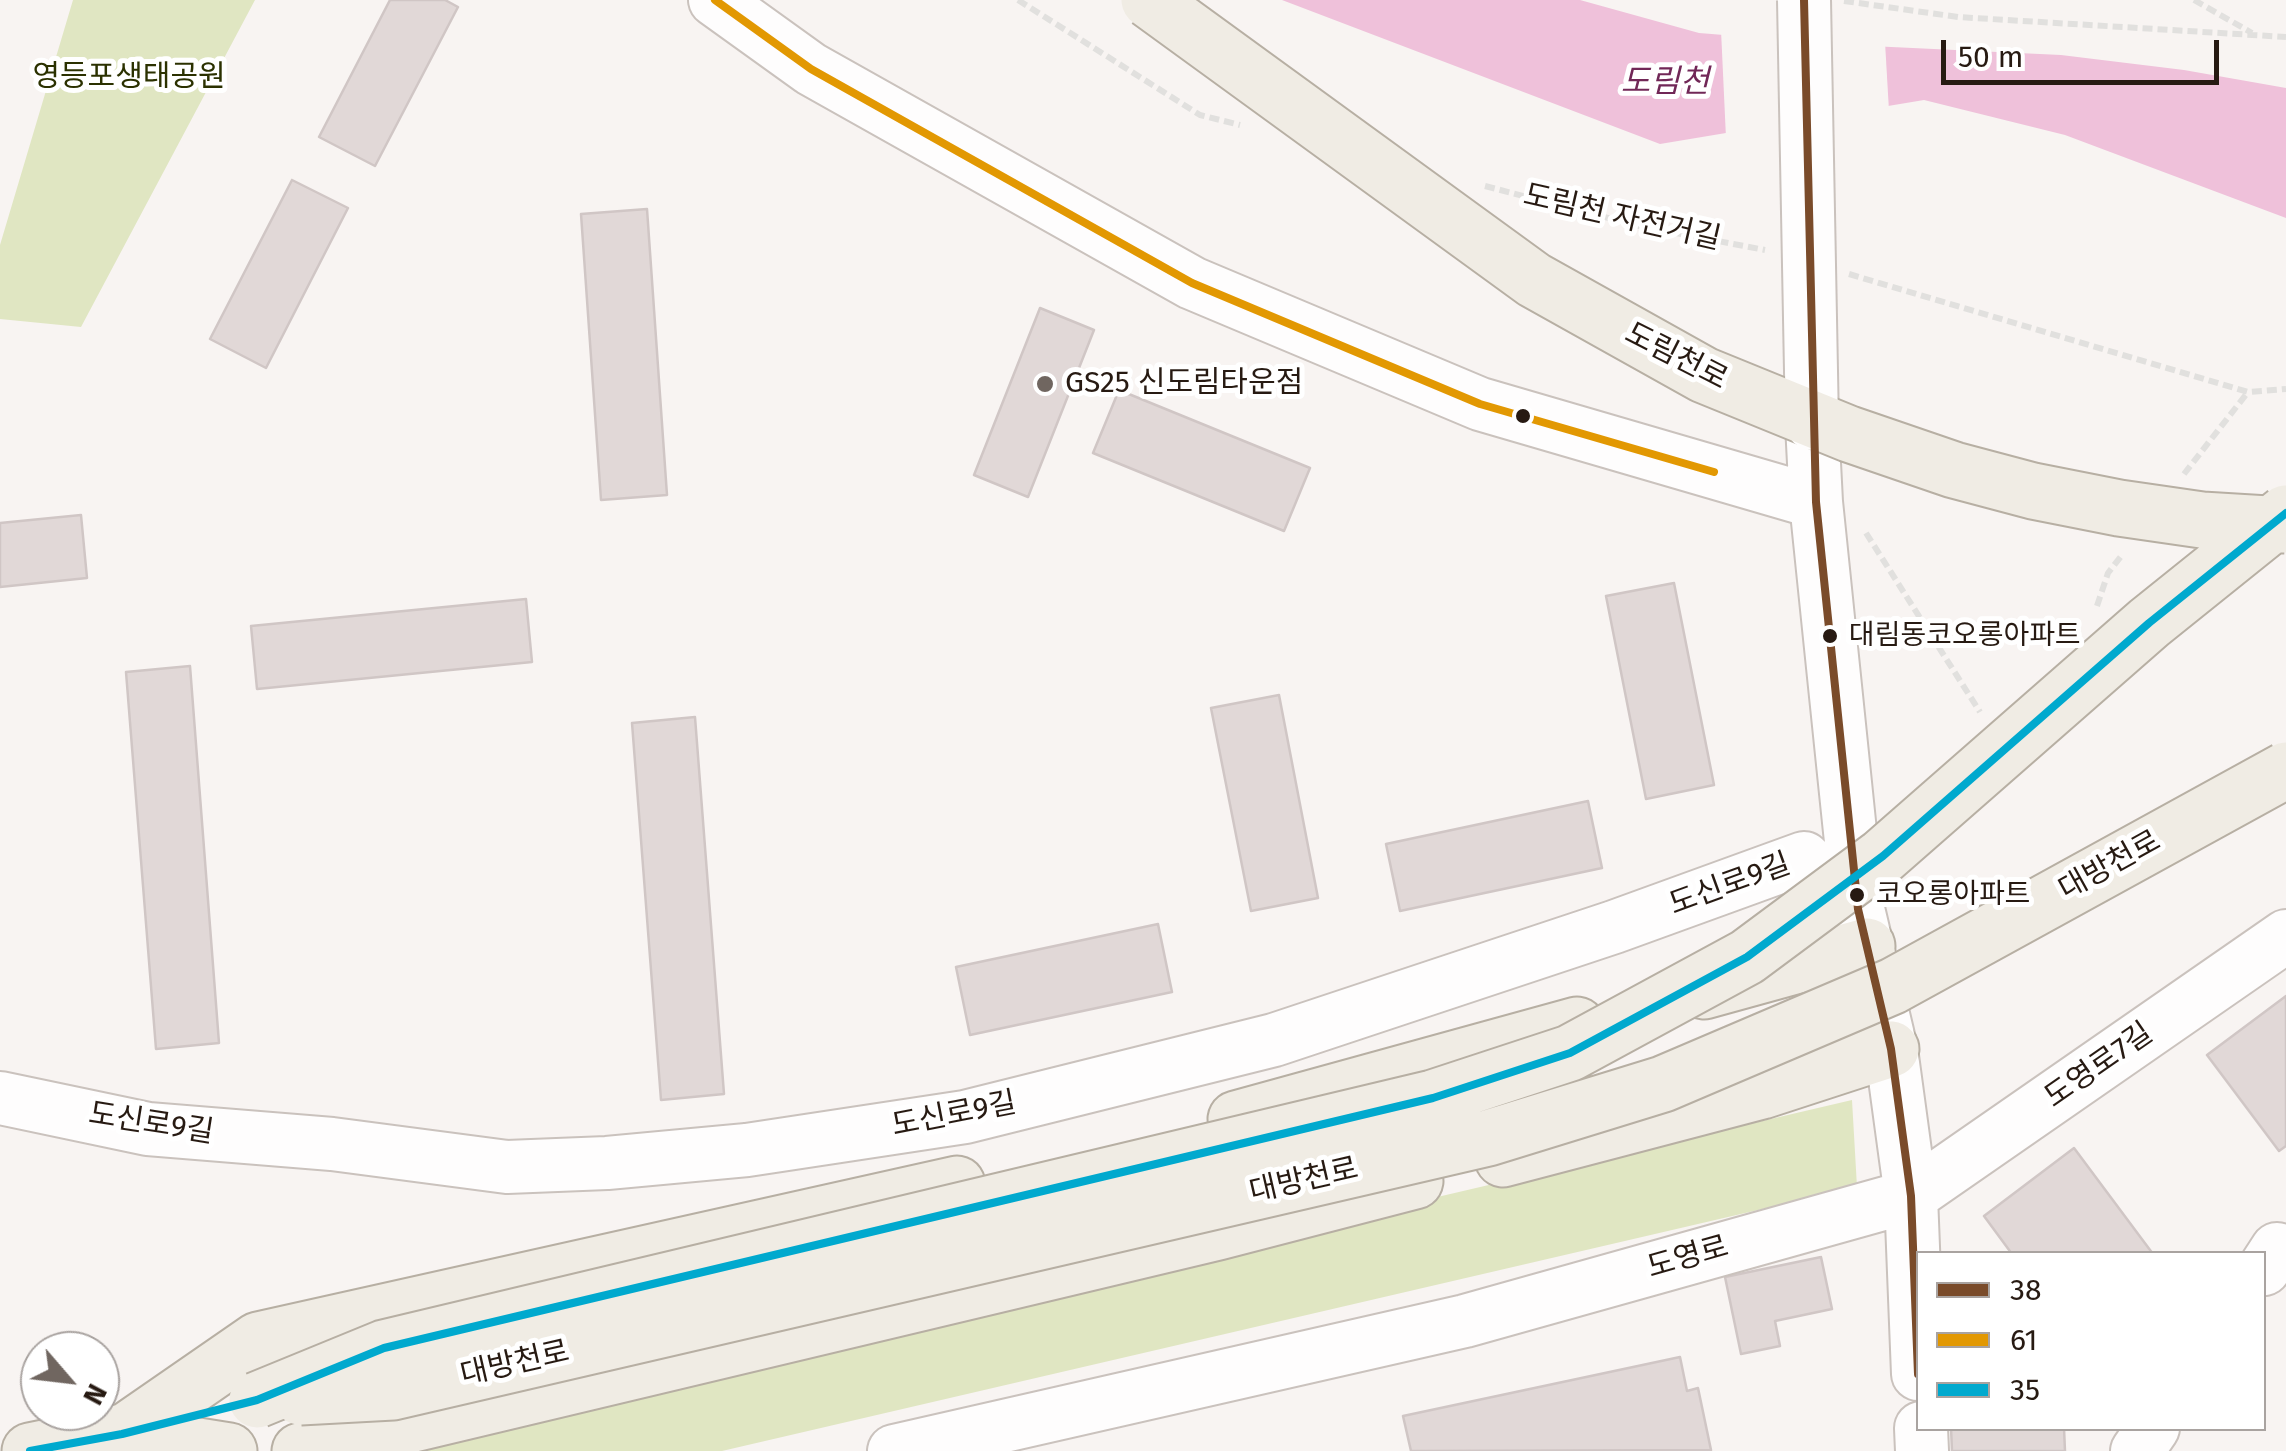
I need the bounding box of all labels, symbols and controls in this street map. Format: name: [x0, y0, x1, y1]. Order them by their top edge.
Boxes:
scale bar: [1946, 20, 2224, 82]
text: 50 m: [1958, 39, 2023, 75]
park label: 영등포생태공원: [32, 60, 226, 96]
water label: 도림천: [1621, 64, 1709, 102]
street label: 도림천 자전거길: [1520, 178, 1724, 258]
street label: 도림천로: [1619, 316, 1733, 398]
place label: GS25 신도림타운점: [1065, 366, 1303, 402]
marker: GS25 신도림타운점: [1034, 373, 1056, 395]
unlabelled marker: [1513, 406, 1533, 426]
place label: 대림동코오롱아파트: [1849, 619, 2081, 653]
marker: 대림동코오롱아파트: [1820, 626, 1840, 646]
street label: 대방천로: [2053, 823, 2167, 909]
street label: 도신로9길: [1665, 847, 1795, 923]
place label: 코오롱아파트: [1876, 878, 2031, 912]
marker: 코오롱아파트: [1847, 885, 1867, 905]
street label: 도영로7길: [2038, 1016, 2160, 1116]
street label: 도신로9길: [889, 1085, 1019, 1145]
street label: 도신로9길: [86, 1096, 216, 1152]
street label: 대방천로: [1246, 1151, 1362, 1211]
street label: 도영로: [1643, 1229, 1733, 1287]
legend: [1916, 1251, 2266, 1431]
text: 38: [2010, 1272, 2042, 1308]
text: 61: [2010, 1322, 2038, 1358]
north arrow: [20, 1331, 120, 1431]
street label: 대방천로: [457, 1334, 573, 1394]
text: 35: [2010, 1372, 2040, 1408]
text: N: [76, 1378, 114, 1410]

